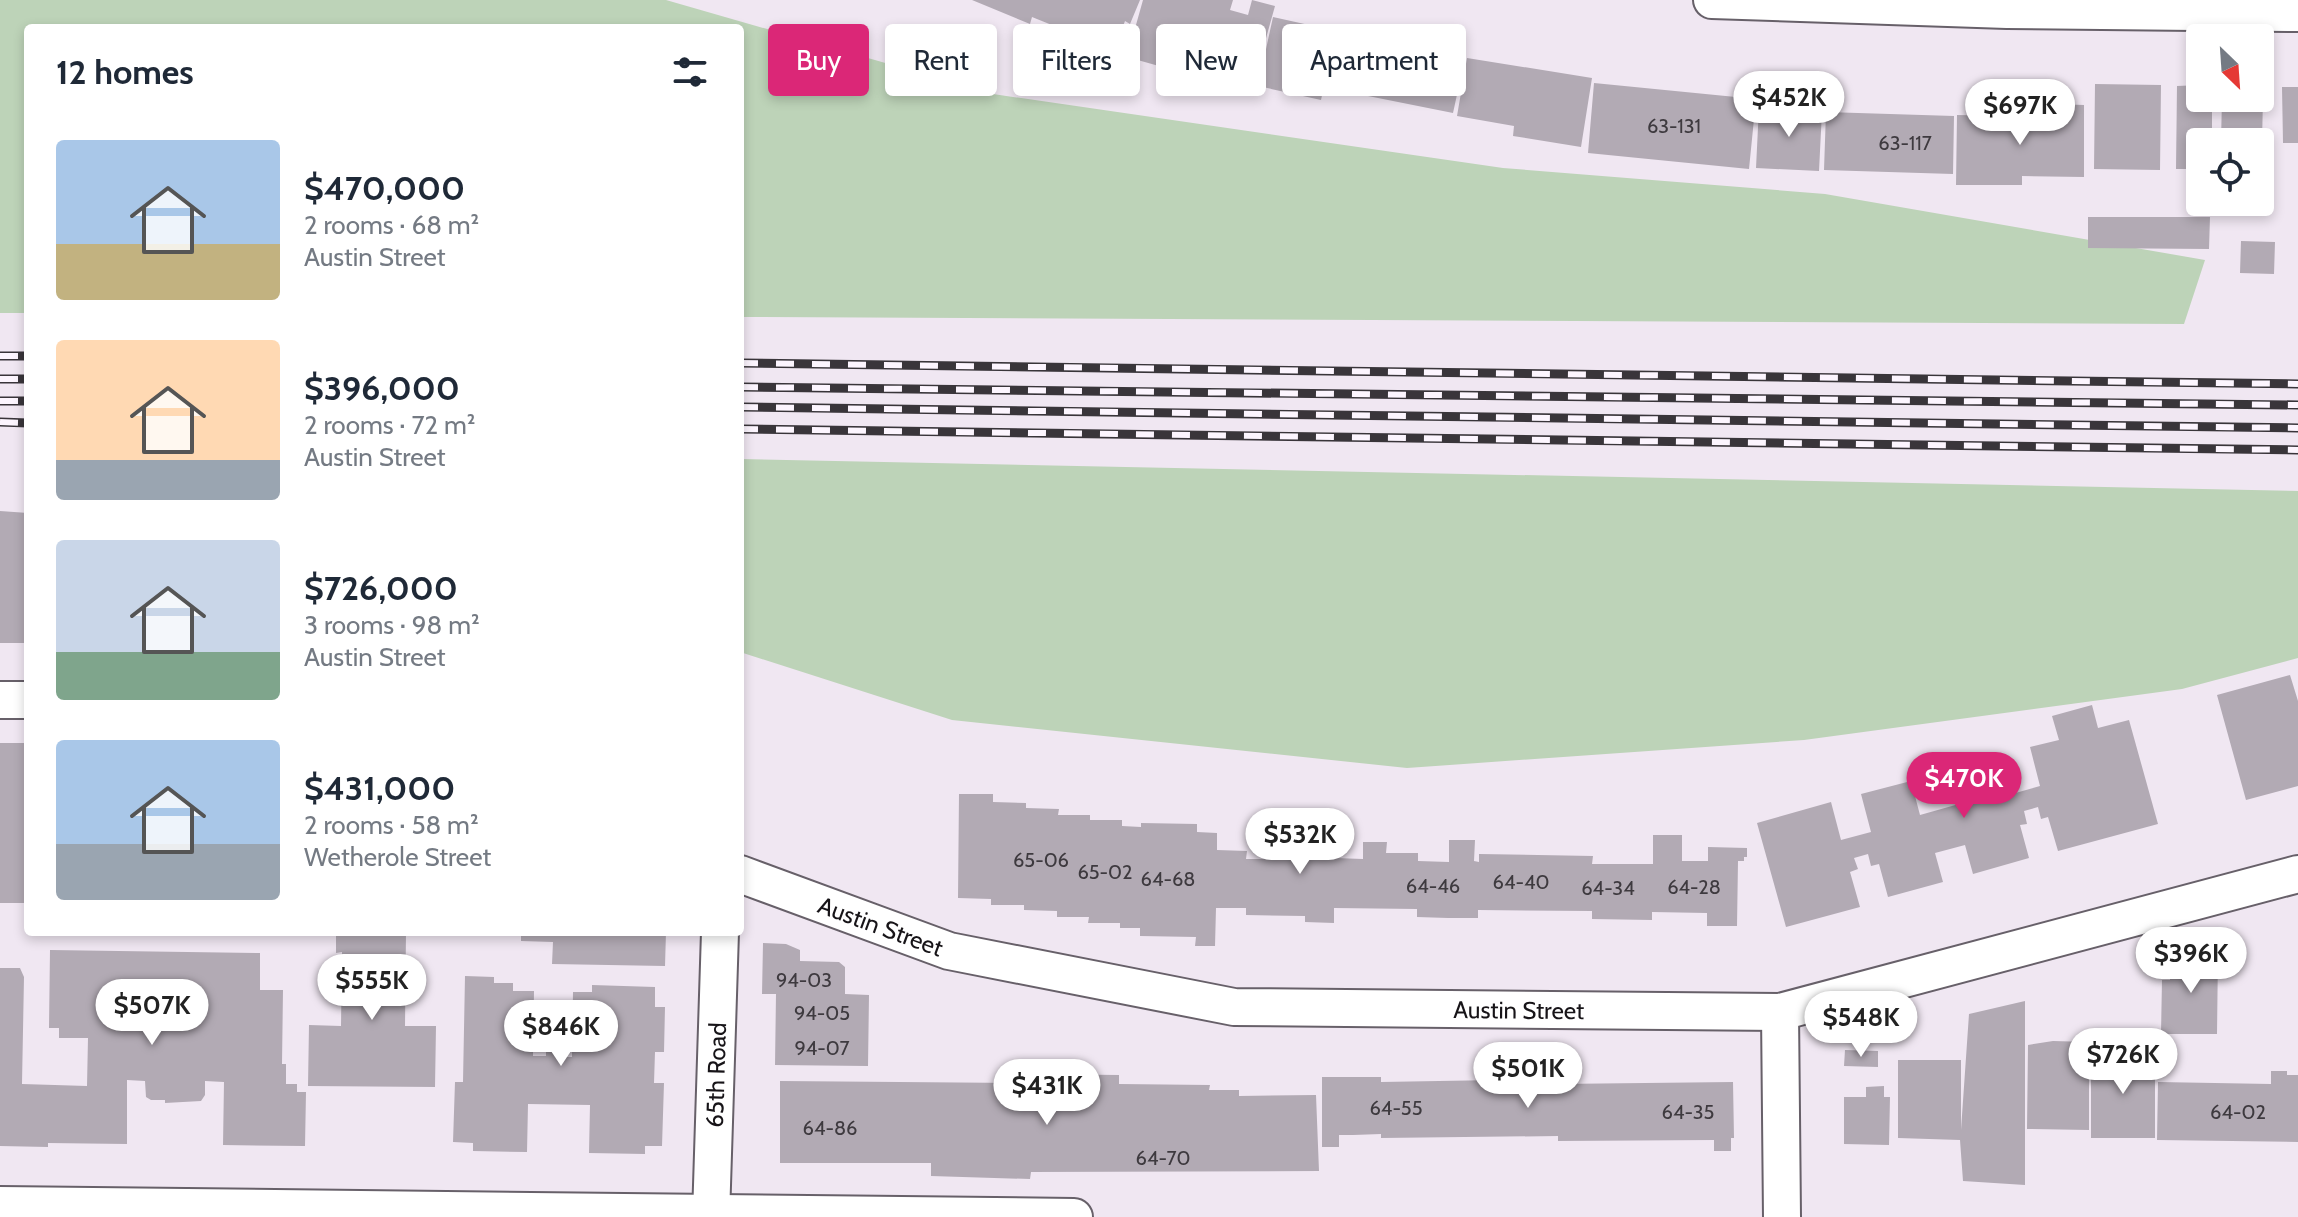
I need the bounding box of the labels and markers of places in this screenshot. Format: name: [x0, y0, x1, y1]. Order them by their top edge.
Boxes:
pin: $452K: [1733, 71, 1845, 139]
pin: $697K: [1964, 79, 2076, 147]
pin: $470K: [1908, 752, 2020, 820]
pin: $532K: [1244, 808, 1356, 876]
pin: $396K: [2135, 927, 2247, 995]
pin: $555K: [316, 954, 428, 1022]
pin: $507K: [96, 979, 208, 1047]
pin: $548K: [1805, 991, 1917, 1059]
pin: $846K: [505, 1000, 617, 1068]
pin: $726K: [2067, 1028, 2179, 1096]
pin: $501K: [1472, 1042, 1584, 1110]
pin: $431K: [991, 1059, 1103, 1127]

